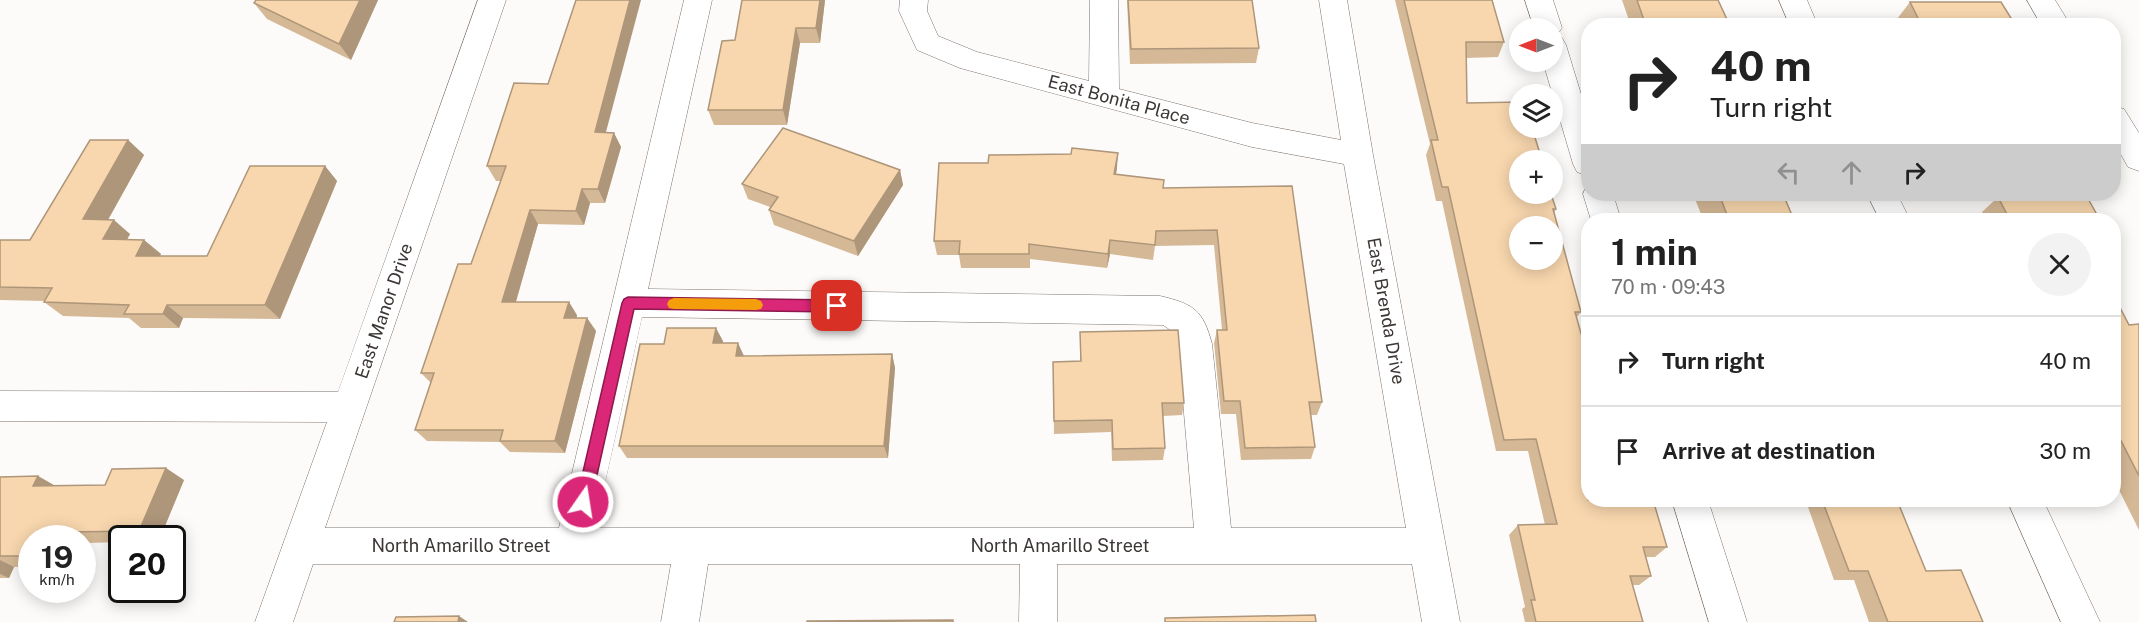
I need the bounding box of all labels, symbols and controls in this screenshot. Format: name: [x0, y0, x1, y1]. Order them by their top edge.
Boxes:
north arrow: [1509, 18, 1563, 72]
map controls: [1509, 18, 1563, 270]
text: 40 m: [1710, 41, 1812, 90]
icon: right: [1611, 42, 1689, 120]
street label: East Bonita Place: [1046, 70, 1193, 129]
button: layers: [1509, 84, 1563, 138]
text: Turn right: [1710, 91, 1833, 123]
button: +: [1509, 150, 1563, 204]
icon: left: [1772, 156, 1805, 189]
icon: ahead: [1835, 156, 1868, 189]
icon: right: [1898, 156, 1931, 189]
button: −: [1509, 216, 1563, 270]
text: 1 min: [1611, 231, 1698, 273]
button: close: [2028, 233, 2091, 296]
street label: East Brenda Drive: [1363, 236, 1410, 386]
street label: East Manor Drive: [350, 240, 417, 381]
text: 70 m · 09:43: [1611, 275, 1725, 299]
pin: [811, 280, 862, 331]
icon: arrive: [820, 289, 853, 322]
icon: right: [1611, 345, 1644, 378]
text: Turn right: [1662, 348, 1765, 374]
text: 40 m: [2039, 348, 2091, 374]
icon: arrive: [1611, 435, 1644, 468]
text: Arrive at destination: [1662, 438, 1875, 464]
text: 30 m: [2039, 438, 2091, 464]
position arrow: [551, 470, 615, 534]
speed limit sign: 20: [108, 525, 186, 603]
street label: North Amarillo Street: [371, 535, 551, 556]
street label: North Amarillo Street: [970, 535, 1150, 556]
text: 19: [41, 539, 73, 575]
text: km/h: [39, 571, 75, 588]

